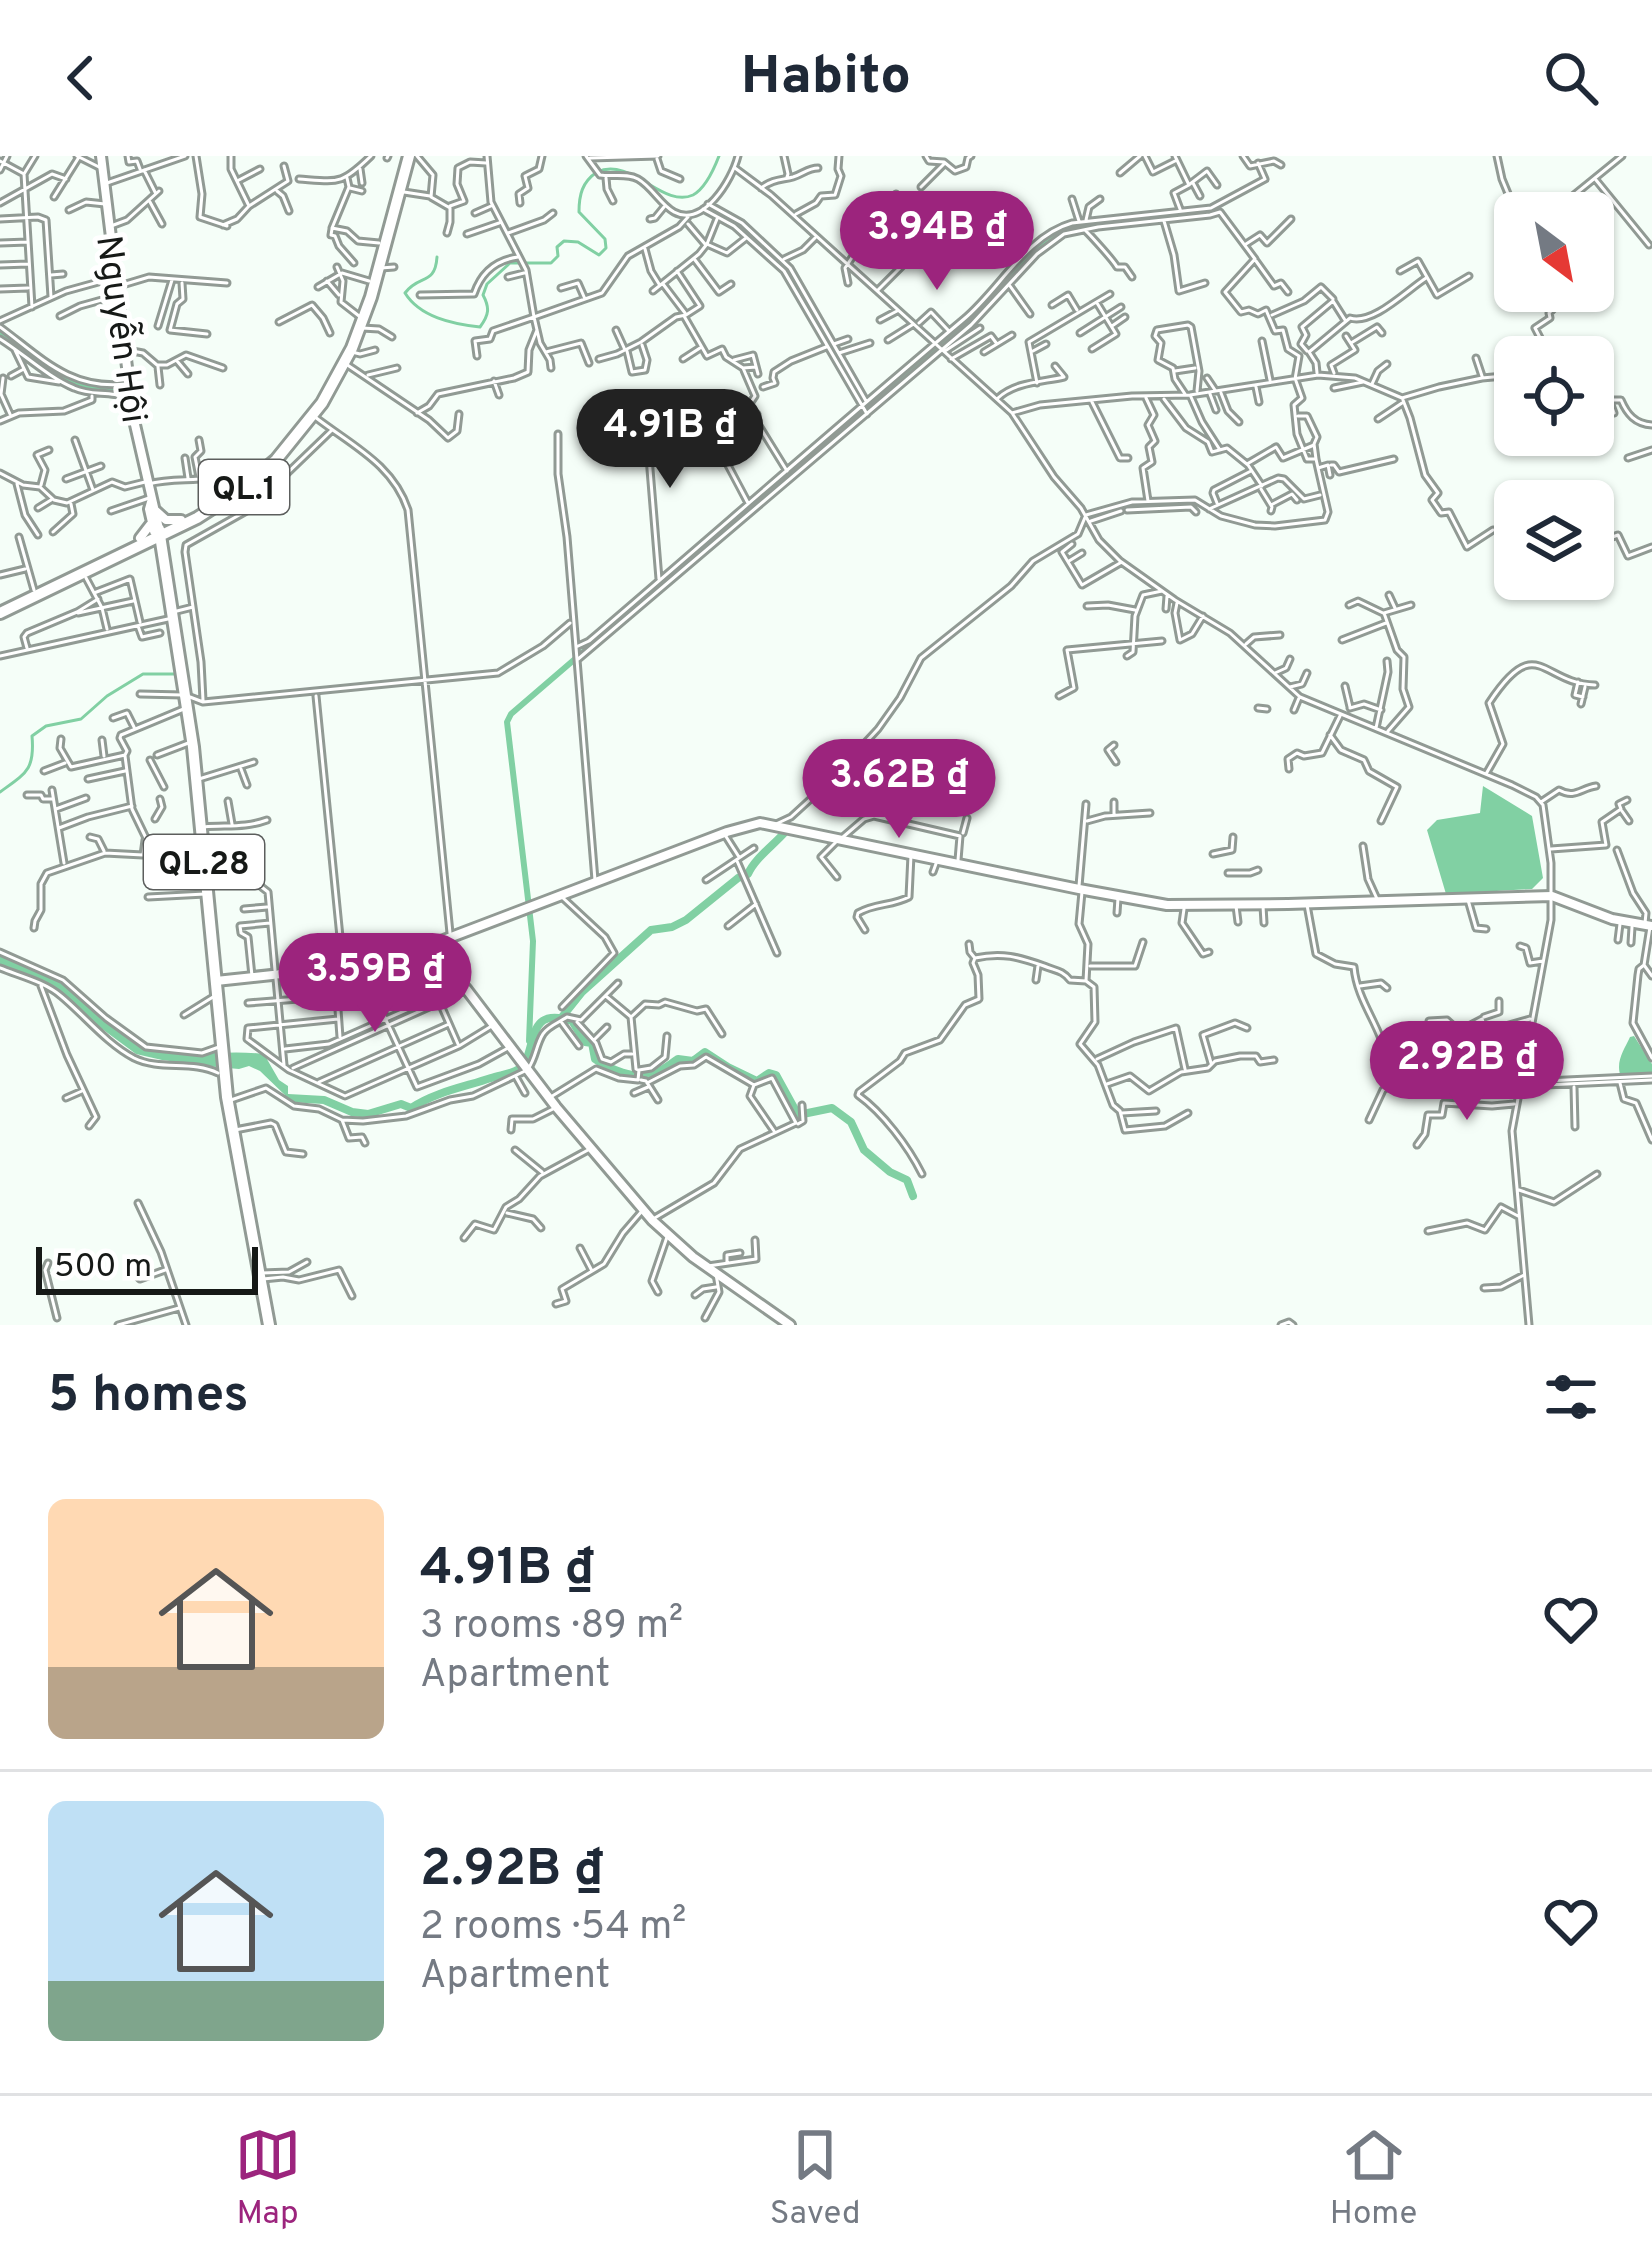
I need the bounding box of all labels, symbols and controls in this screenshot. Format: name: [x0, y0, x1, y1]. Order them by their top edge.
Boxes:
text: Habito: [741, 44, 911, 113]
icon: back: [48, 45, 114, 111]
icon: search: [1538, 45, 1604, 111]
pin: 3.94B ₫: [826, 191, 1048, 293]
north arrow: [1494, 192, 1614, 312]
map controls: [1494, 192, 1614, 600]
text: 3.94B ₫: [867, 205, 1007, 254]
street label: Nguyễn Hội: [83, 233, 157, 426]
button: locate: [1494, 336, 1614, 456]
pin: 4.91B ₫: [559, 389, 781, 491]
text: 4.91B ₫: [603, 403, 737, 452]
road number: QL.1: [199, 460, 289, 514]
button: layers: [1494, 480, 1614, 600]
pin: 3.62B ₫: [788, 739, 1010, 841]
text: 3.62B ₫: [830, 753, 968, 802]
road number: QL.28: [144, 835, 264, 889]
pin: 3.59B ₫: [264, 933, 486, 1035]
text: 3.59B ₫: [306, 947, 444, 996]
pin: 2.92B ₫: [1356, 1021, 1578, 1123]
text: 2.92B ₫: [1397, 1035, 1537, 1084]
scale bar: [36, 1241, 258, 1294]
text: 500 m: [54, 1247, 152, 1289]
icon: filters: [1538, 1364, 1604, 1430]
text: 5 homes: [48, 1365, 249, 1430]
text: 4.91B ₫: [420, 1538, 594, 1603]
icon: home: [144, 1547, 288, 1691]
icon: heart: [1538, 1586, 1604, 1652]
text: 3 rooms · 89 m²: [420, 1603, 683, 1652]
text: Apartment: [420, 1652, 610, 1701]
text: 2.92B ₫: [420, 1839, 603, 1904]
icon: home: [144, 1849, 288, 1993]
icon: heart: [1538, 1888, 1604, 1954]
text: 2 rooms · 54 m²: [420, 1904, 686, 1953]
text: Apartment: [420, 1953, 610, 2002]
tab: Map: [235, 2122, 301, 2236]
tab: Saved: [770, 2122, 861, 2236]
tab: Home: [1330, 2122, 1417, 2236]

